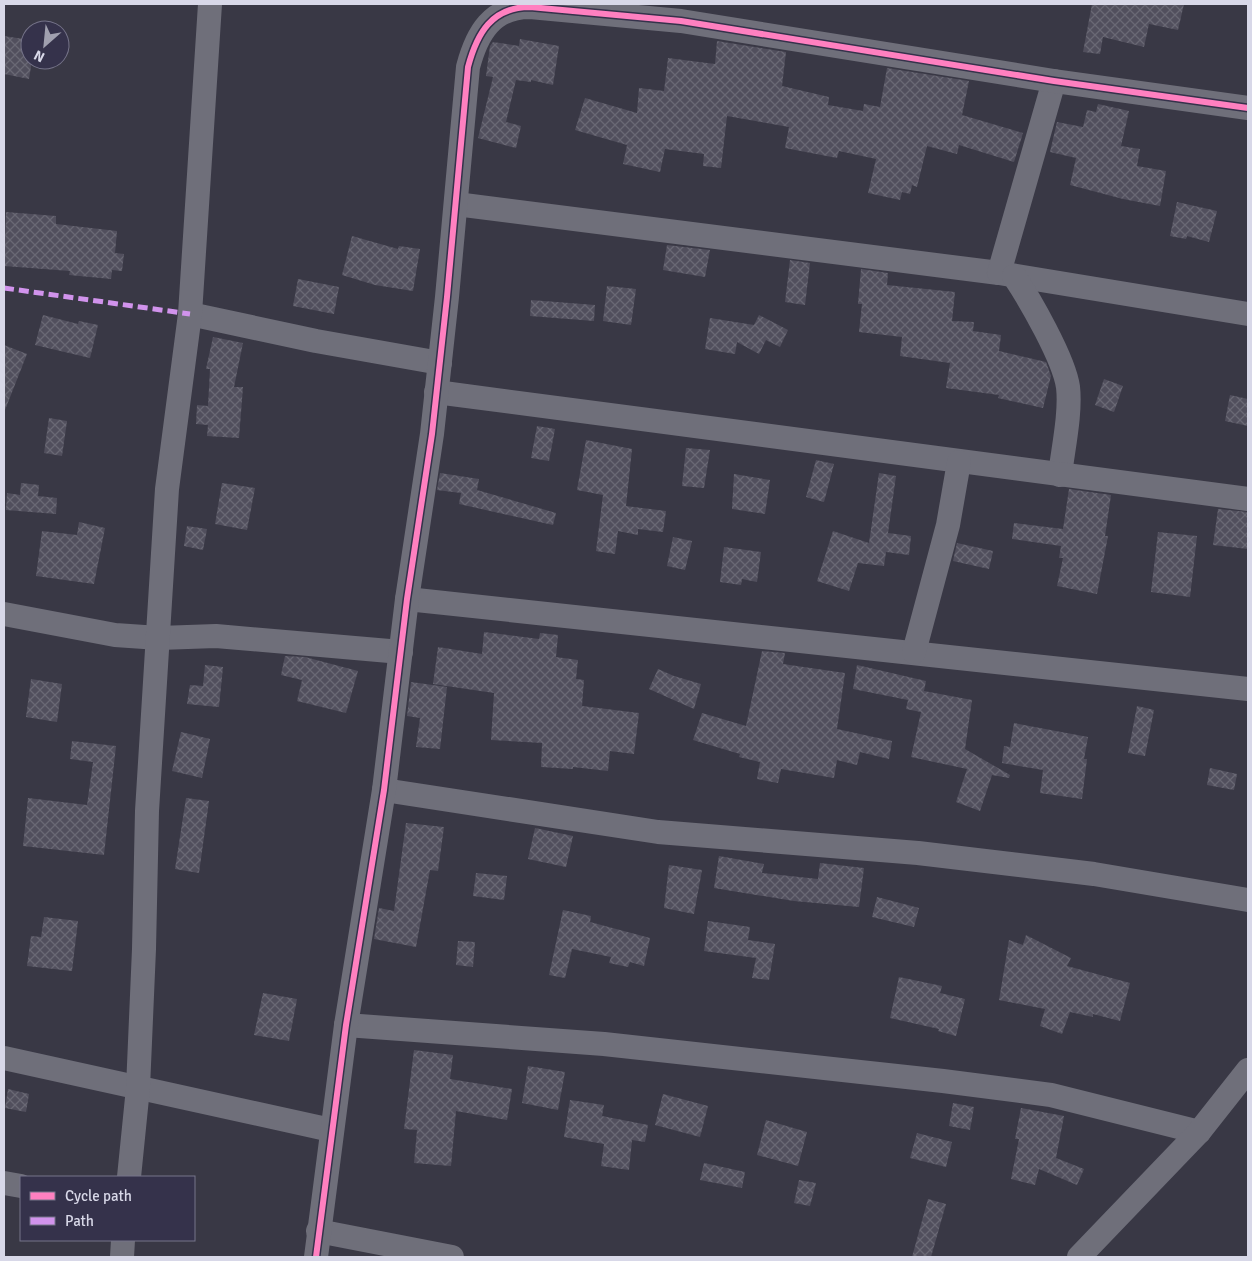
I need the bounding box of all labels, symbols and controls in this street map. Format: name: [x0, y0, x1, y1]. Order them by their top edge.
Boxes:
north arrow: [20, 20, 70, 70]
text: N: [31, 46, 48, 66]
legend: [20, 1176, 195, 1241]
text: Cycle path: [65, 1187, 132, 1205]
text: Path: [65, 1212, 94, 1230]

